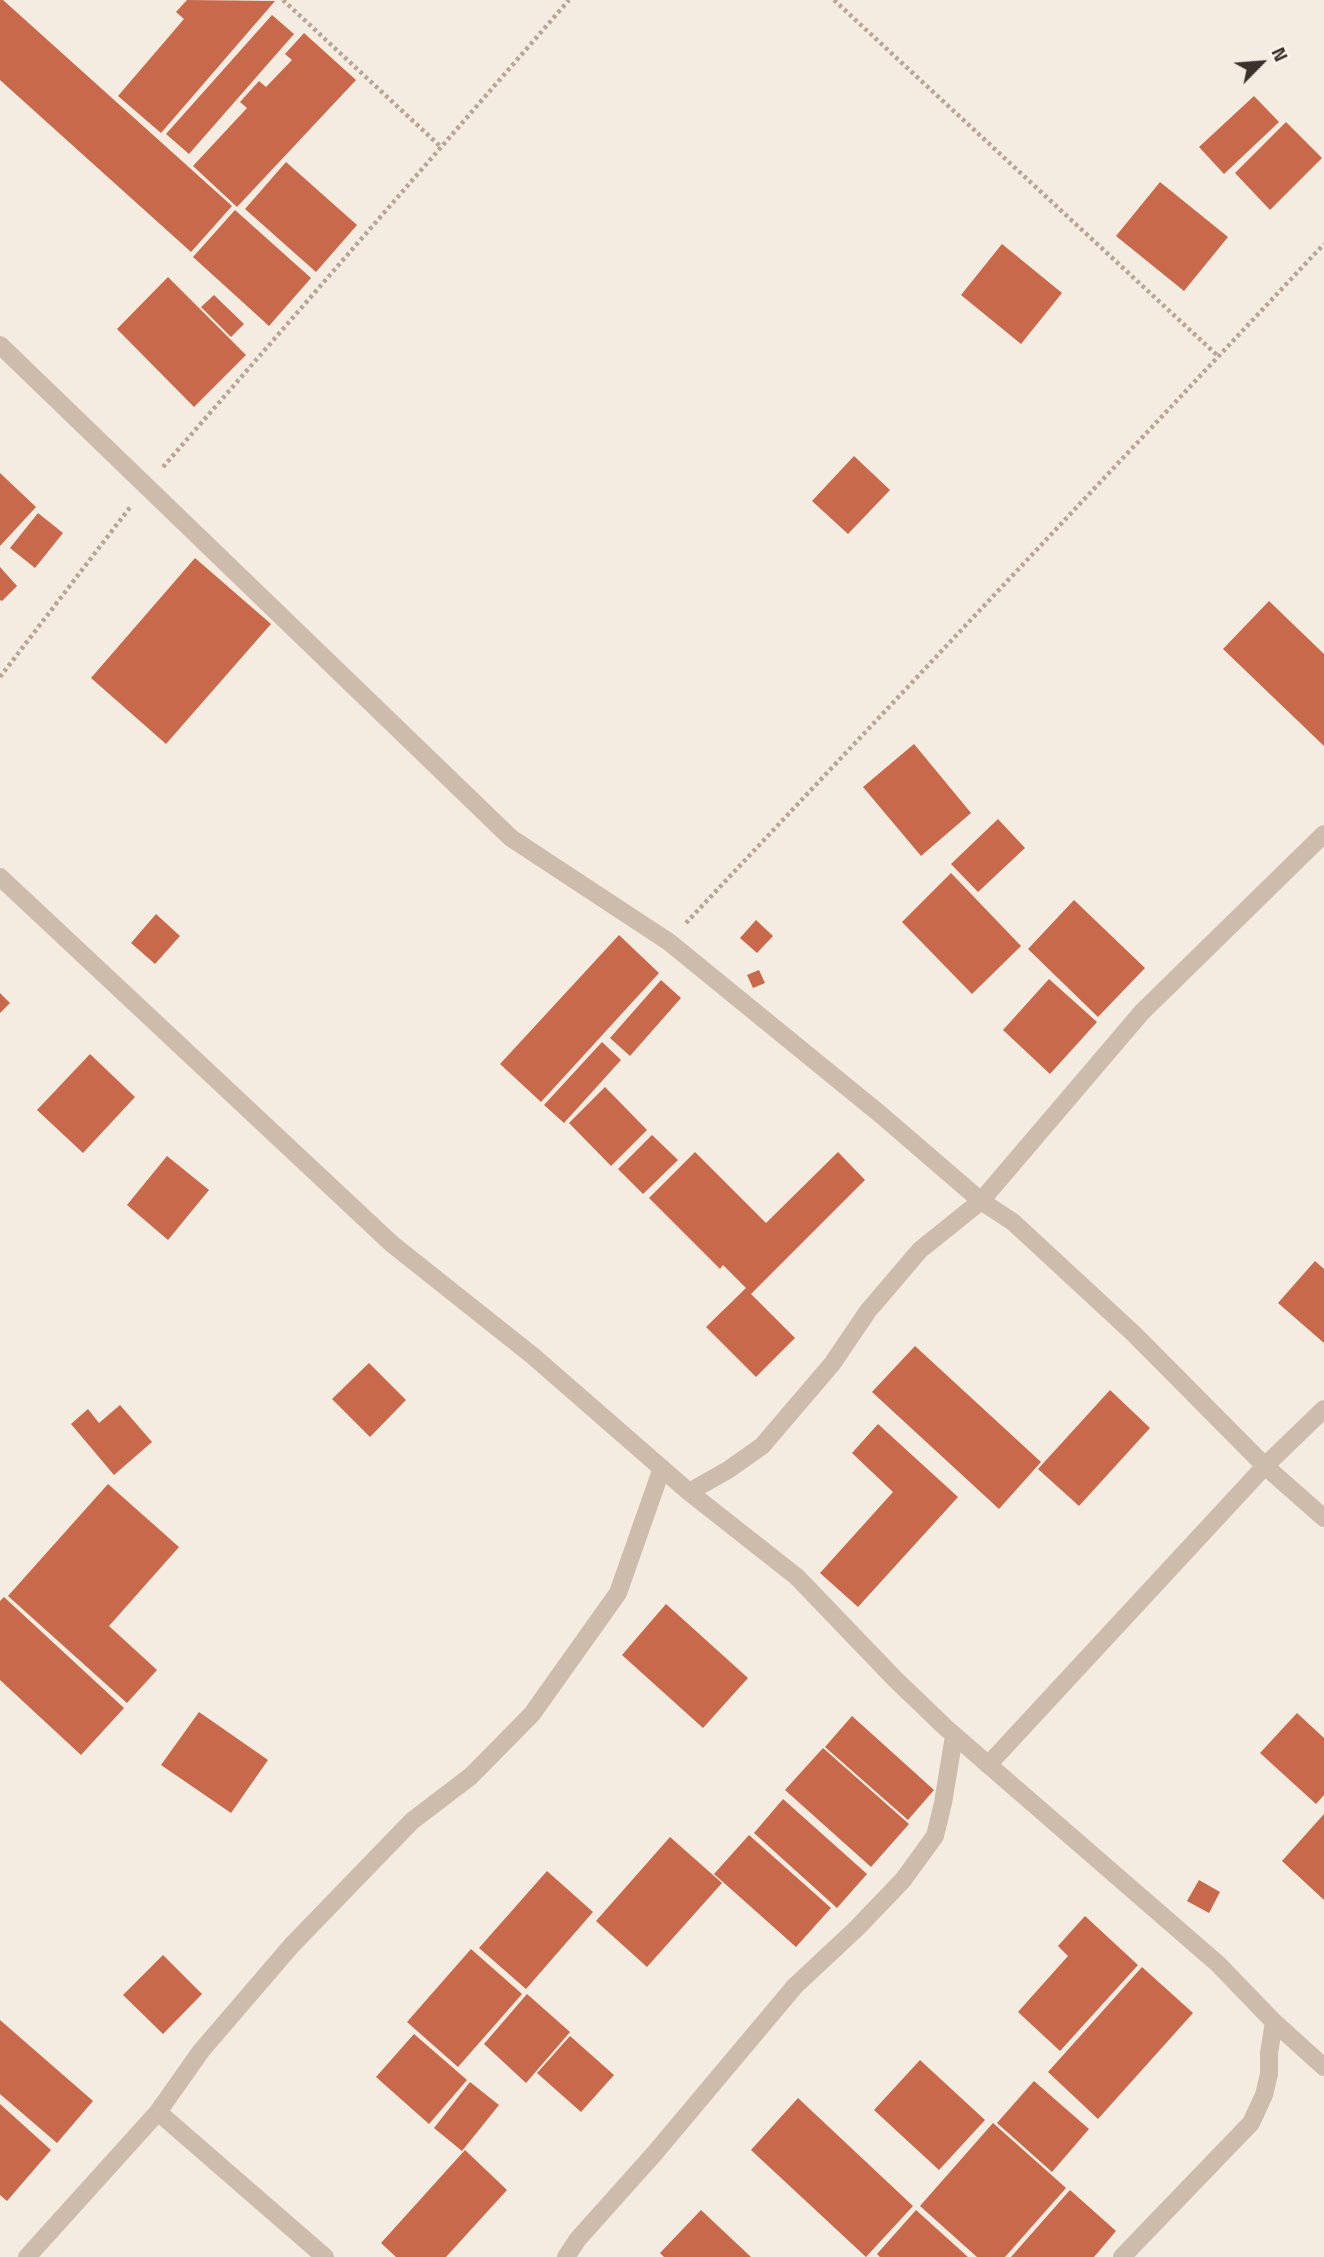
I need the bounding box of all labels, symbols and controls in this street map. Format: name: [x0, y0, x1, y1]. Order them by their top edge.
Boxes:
north arrow: [1226, 28, 1296, 98]
text: N: [1265, 42, 1296, 66]

